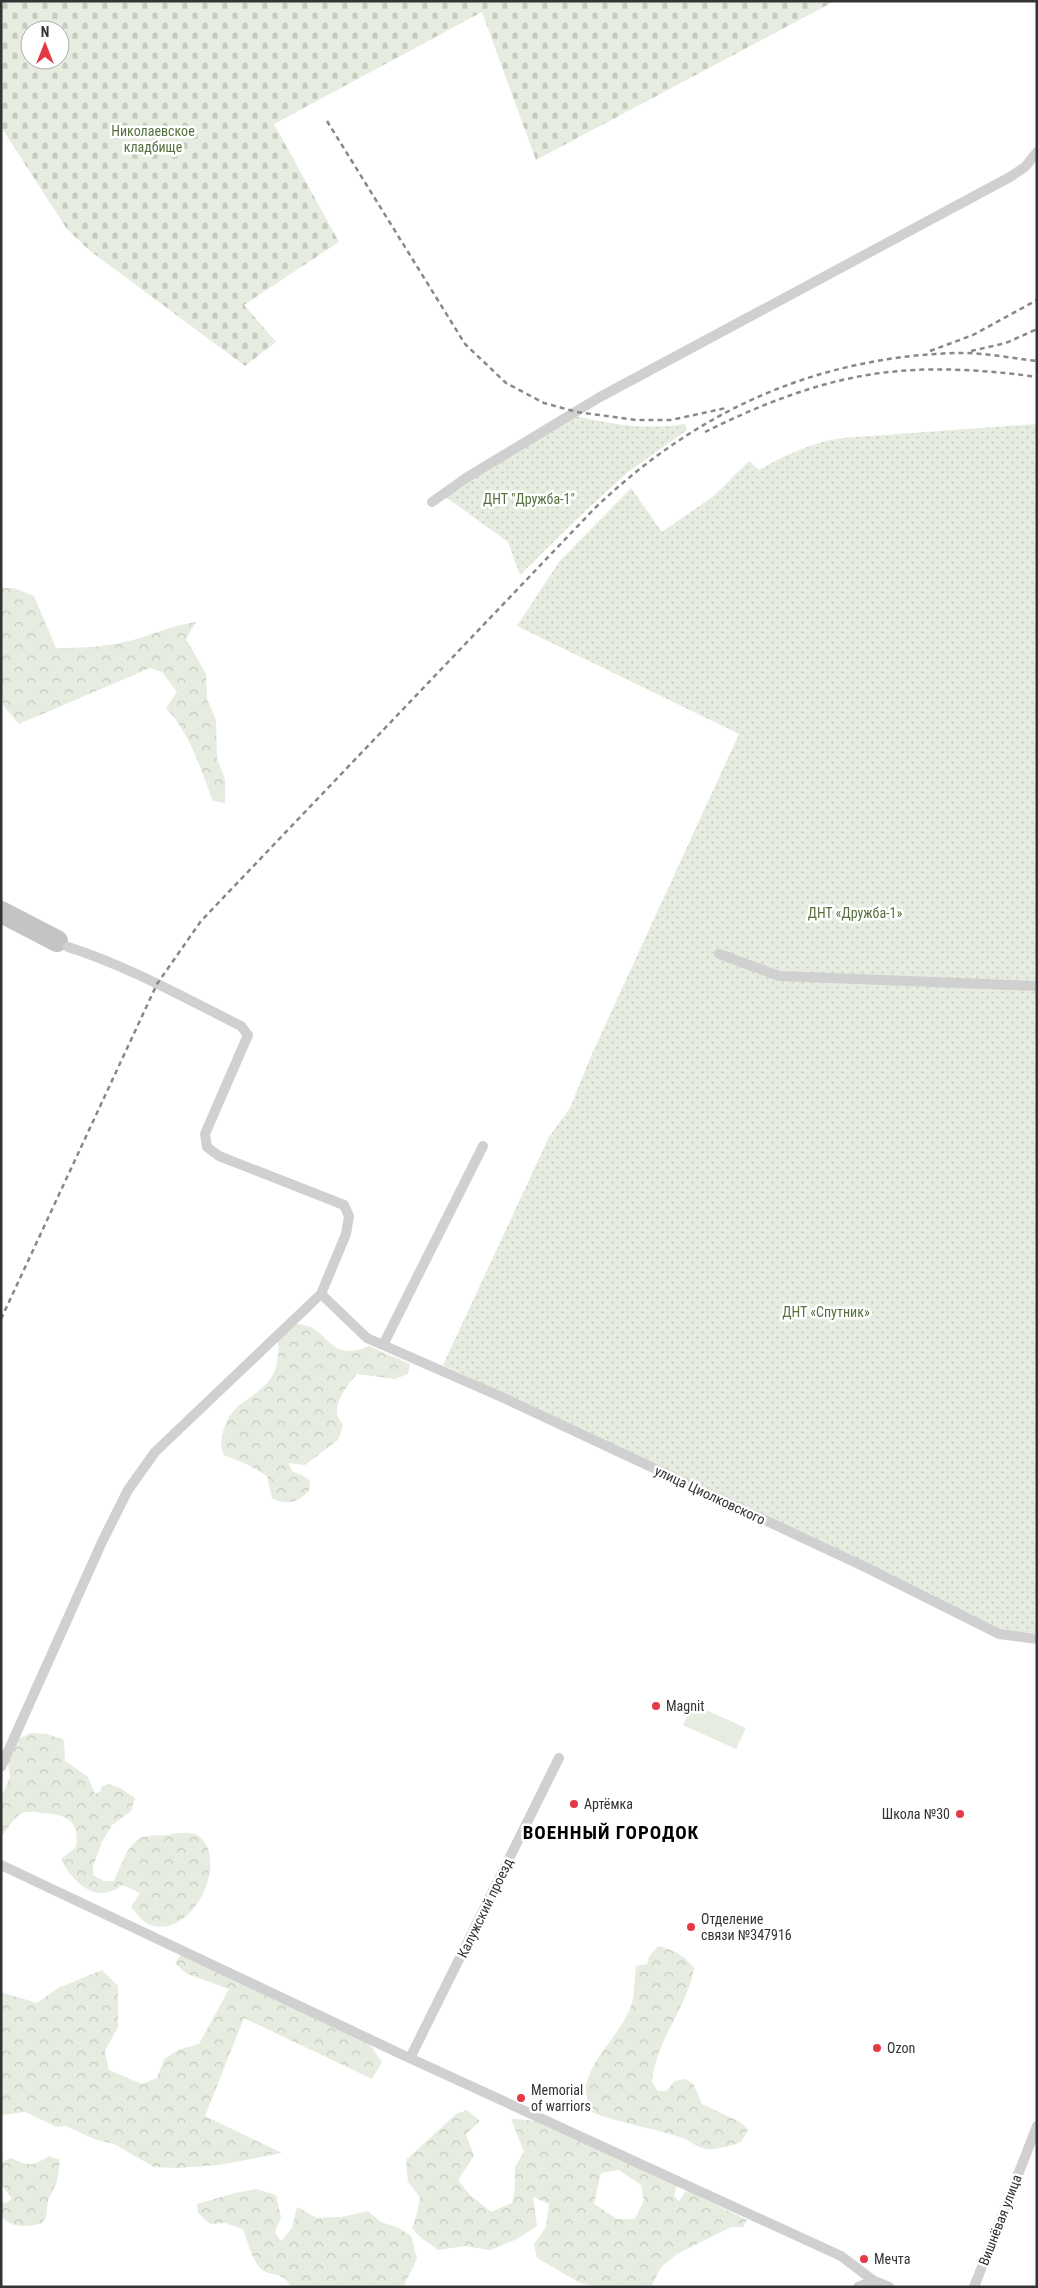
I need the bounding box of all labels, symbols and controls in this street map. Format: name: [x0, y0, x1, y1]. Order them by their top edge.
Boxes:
north arrow: [20, 20, 70, 70]
text: N: [41, 24, 49, 40]
park label: Николаевское кладбище: [111, 123, 195, 155]
park label: ДНТ "Дружба-1": [483, 491, 575, 507]
park label: ДНТ «Дружба-1»: [808, 905, 903, 921]
park label: ДНТ «Спутник»: [782, 1304, 870, 1320]
street label: улица Циолковского: [652, 1462, 768, 1528]
place label: Magnit: [666, 1698, 704, 1714]
marker: Magnit: [650, 1700, 662, 1712]
place label: Артёмка: [584, 1796, 633, 1812]
marker: Артёмка: [568, 1798, 580, 1810]
place label: Школа №30: [882, 1806, 950, 1822]
marker: Школа №30: [954, 1808, 966, 1820]
district label: ВОЕННЫЙ ГОРОДОК: [523, 1821, 699, 1844]
street label: Калужский проезд: [454, 1855, 516, 1960]
place label: Отделение связи №347916: [701, 1911, 792, 1943]
marker: Отделение связи №347916: [685, 1921, 697, 1933]
place label: Ozon: [887, 2040, 915, 2056]
marker: Ozon: [871, 2042, 883, 2054]
place label: Memorial of warriors: [531, 2082, 591, 2114]
marker: Memorial of warriors: [515, 2092, 527, 2104]
street label: Вишнёвая улица: [975, 2172, 1025, 2268]
place label: Мечта: [874, 2251, 910, 2267]
marker: Мечта: [858, 2253, 870, 2265]

